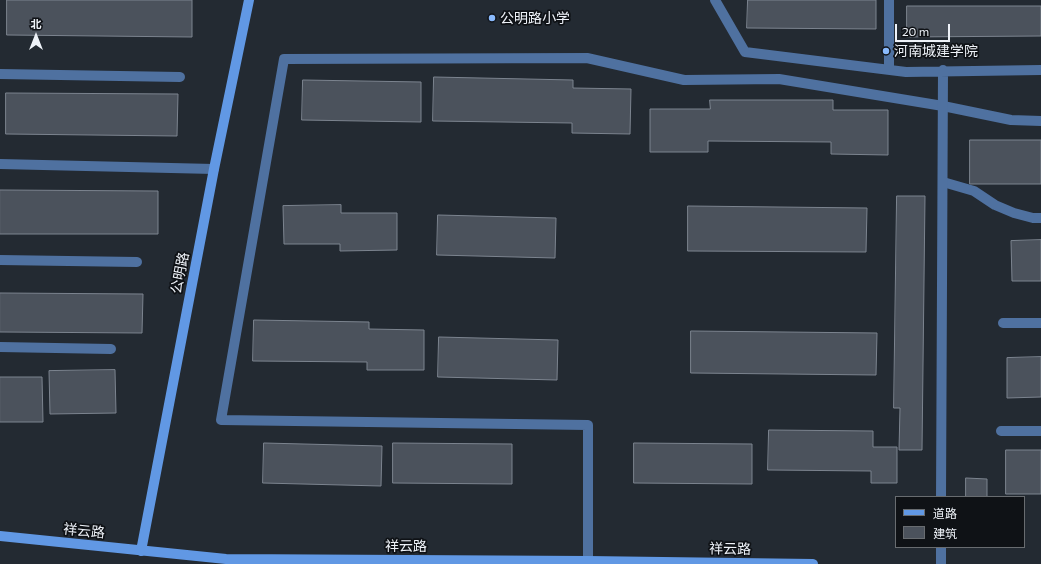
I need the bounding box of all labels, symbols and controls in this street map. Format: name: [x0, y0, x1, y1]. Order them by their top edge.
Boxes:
place label: 公明路小学: [500, 10, 570, 26]
marker: 公明路小学: [487, 13, 497, 23]
north arrow: [16, 16, 56, 56]
scale bar: [897, 16, 952, 42]
text: 北: [31, 17, 42, 30]
text: 20 m: [902, 24, 929, 38]
place label: 河南城建学院: [894, 43, 978, 59]
marker: 河南城建学院: [881, 46, 891, 56]
street label: 公明路: [168, 251, 192, 295]
legend: [895, 496, 1025, 548]
text: 道路: [933, 506, 957, 520]
street label: 祥云路: [62, 520, 106, 542]
text: 建筑: [933, 526, 957, 540]
street label: 祥云路: [385, 538, 427, 554]
street label: 祥云路: [709, 540, 751, 558]

